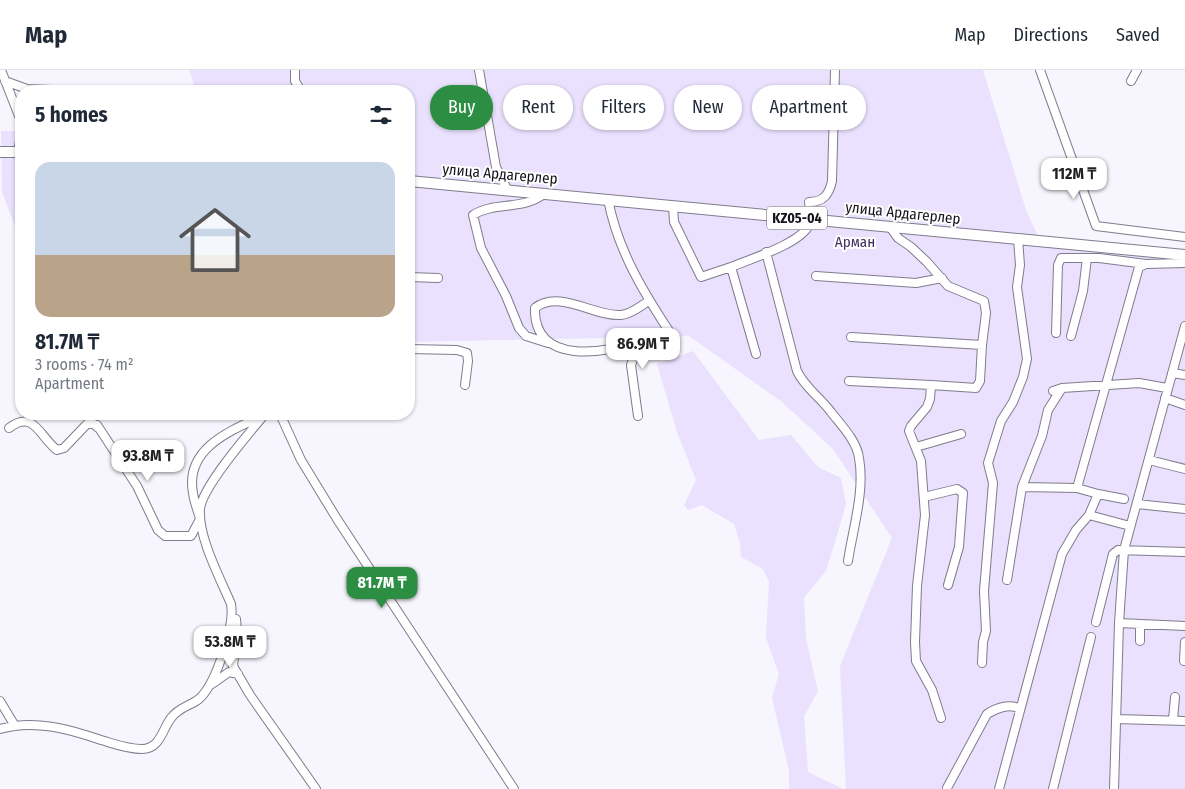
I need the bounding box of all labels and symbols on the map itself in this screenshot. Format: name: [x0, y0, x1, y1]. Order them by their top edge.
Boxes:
pin: 112M ₸: [1033, 158, 1115, 200]
street label: улица Ардагерлер: [442, 160, 558, 188]
street label: улица Ардагерлер: [845, 198, 961, 228]
road number: KZ05-04: [767, 206, 827, 230]
park label: Арман: [835, 233, 875, 251]
pin: 86.9M ₸: [597, 328, 689, 370]
pin: 93.8M ₸: [102, 440, 194, 482]
pin: 81.7M ₸: [336, 566, 428, 609]
pin: 53.8M ₸: [184, 626, 276, 668]

